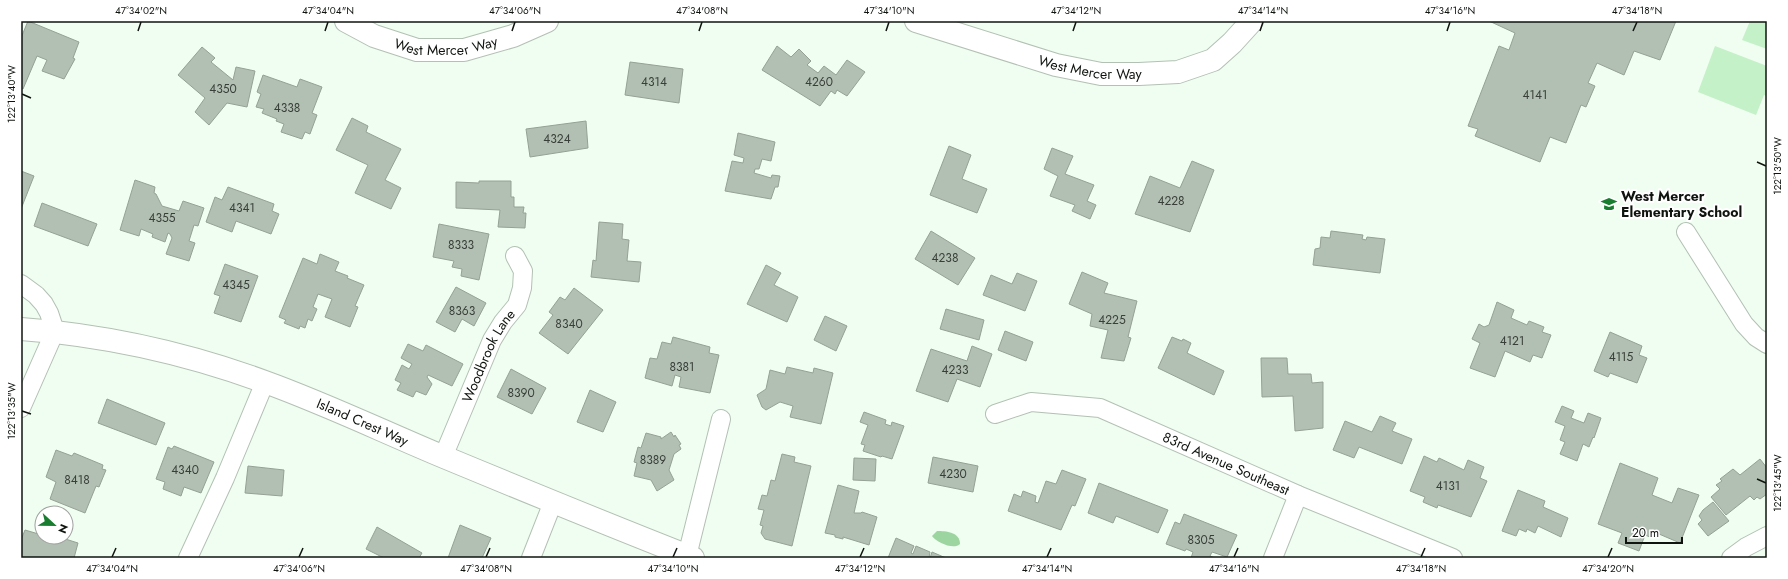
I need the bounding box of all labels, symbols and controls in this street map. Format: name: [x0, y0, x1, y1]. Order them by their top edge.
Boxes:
text: 47°34'02"N: [115, 3, 167, 18]
text: 47°34'04"N: [302, 3, 354, 18]
text: 47°34'06"N: [489, 3, 541, 18]
text: 47°34'08"N: [676, 3, 728, 18]
text: 47°34'10"N: [864, 3, 914, 18]
text: 47°34'12"N: [1051, 3, 1101, 18]
text: 47°34'14"N: [1238, 3, 1288, 18]
text: 47°34'16"N: [1425, 3, 1475, 18]
text: 47°34'18"N: [1612, 3, 1662, 18]
street label: West Mercer Way: [392, 31, 501, 60]
street label: West Mercer Way: [1036, 50, 1142, 84]
text: 122°13'40"W: [4, 65, 19, 123]
house number: 4314: [641, 73, 667, 91]
house number: 4260: [805, 73, 833, 91]
house number: 4350: [209, 80, 237, 98]
house number: 4141: [1523, 86, 1547, 104]
house number: 4338: [274, 99, 300, 117]
house number: 4324: [543, 130, 571, 148]
text: 122°13'50"W: [1770, 137, 1785, 195]
place label: West Mercer Elementary School: [1621, 186, 1742, 222]
house number: 4228: [1157, 192, 1185, 210]
school or university icon: West Mercer Elementary School: [1600, 195, 1618, 213]
house number: 4341: [229, 199, 255, 217]
house number: 4355: [148, 209, 176, 227]
house number: 8333: [448, 236, 475, 254]
house number: 4238: [932, 249, 958, 267]
house number: 4345: [222, 276, 250, 294]
house number: 8363: [449, 302, 476, 320]
street label: Woodbrook Lane: [457, 305, 520, 405]
house number: 4225: [1098, 311, 1126, 329]
house number: 8340: [555, 315, 583, 333]
house number: 4121: [1500, 332, 1524, 350]
house number: 4115: [1609, 348, 1634, 366]
house number: 8381: [669, 358, 695, 376]
house number: 4233: [942, 361, 969, 379]
text: 122°13'35"W: [4, 382, 19, 440]
house number: 8390: [507, 384, 535, 402]
street label: Island Crest Way: [314, 393, 413, 451]
street label: 83rd Avenue Southeast: [1160, 427, 1293, 500]
house number: 8389: [640, 451, 666, 469]
text: 122°13'45"W: [1770, 454, 1785, 512]
house number: 4340: [171, 461, 199, 479]
house number: 4230: [939, 465, 967, 483]
house number: 8418: [64, 471, 90, 489]
house number: 4131: [1436, 477, 1460, 495]
north arrow: [34, 505, 74, 545]
scale bar: [1626, 519, 1682, 545]
text: N: [54, 522, 72, 536]
text: 20 m: [1632, 524, 1659, 542]
house number: 8305: [1187, 531, 1215, 549]
text: 47°34'04"N: [86, 561, 138, 576]
text: 47°34'06"N: [273, 561, 325, 576]
text: 47°34'08"N: [460, 561, 512, 576]
text: 47°34'10"N: [648, 561, 698, 576]
text: 47°34'12"N: [835, 561, 885, 576]
text: 47°34'14"N: [1022, 561, 1072, 576]
text: 47°34'16"N: [1209, 561, 1259, 576]
text: 47°34'18"N: [1396, 561, 1446, 576]
text: 47°34'20"N: [1582, 561, 1634, 576]

